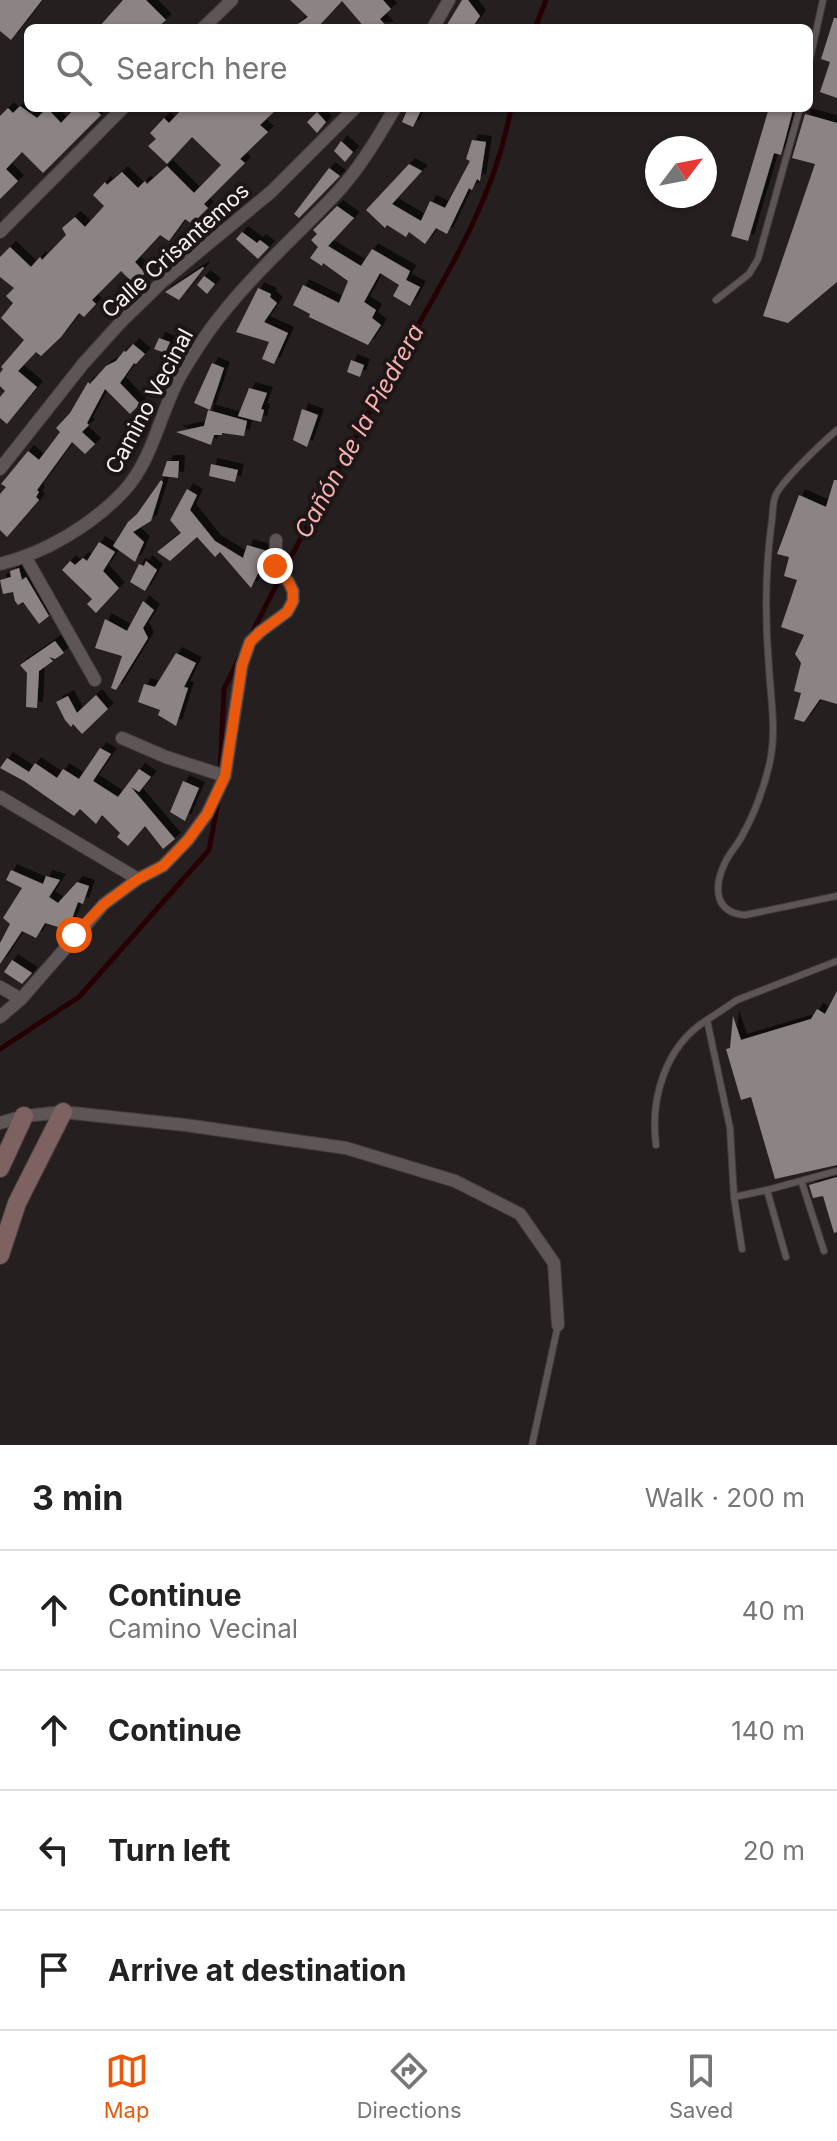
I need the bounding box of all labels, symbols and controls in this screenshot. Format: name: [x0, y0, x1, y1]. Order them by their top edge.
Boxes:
search box: [24, 24, 813, 112]
icon: search: [52, 46, 96, 90]
text: Search here: [116, 50, 288, 86]
north arrow: [645, 136, 717, 208]
street label: Calle Crisantemos: [96, 177, 254, 323]
water label: Cañón de la Piedrera: [288, 319, 430, 543]
street label: Camino Vecinal: [100, 324, 198, 478]
route end: [257, 548, 293, 584]
route start: [56, 917, 92, 953]
text: 3 min: [32, 1477, 123, 1518]
text: Walk · 200 m: [645, 1482, 805, 1513]
text: Continue: [108, 1577, 242, 1613]
icon: ahead: [32, 1588, 76, 1632]
text: 40 m: [742, 1595, 805, 1626]
text: Camino Vecinal: [108, 1613, 298, 1644]
icon: ahead: [32, 1708, 76, 1752]
text: Continue: [108, 1712, 242, 1748]
text: 140 m: [731, 1715, 805, 1746]
icon: left: [32, 1828, 76, 1872]
text: Turn left: [108, 1832, 230, 1868]
text: 20 m: [743, 1835, 805, 1866]
icon: arrive: [32, 1948, 76, 1992]
text: Arrive at destination: [108, 1952, 406, 1988]
tab: Map: [104, 2049, 149, 2123]
tab: Directions: [357, 2049, 462, 2123]
tab: Saved: [669, 2049, 733, 2123]

